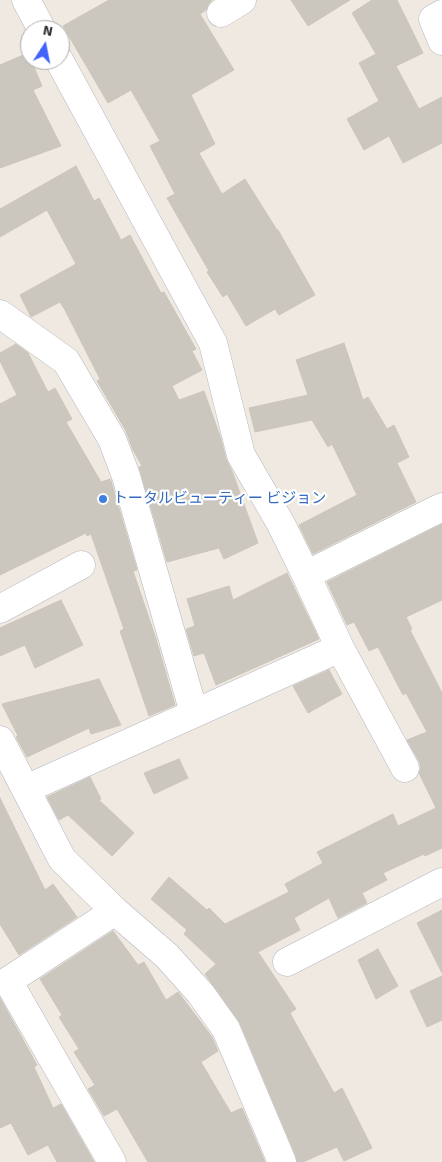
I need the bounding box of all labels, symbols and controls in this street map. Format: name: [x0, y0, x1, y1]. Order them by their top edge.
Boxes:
north arrow: [20, 20, 70, 70]
text: N: [41, 21, 54, 40]
place label: トータルビューティー ビジョン: [113, 490, 326, 508]
marker: トータルビューティー ビジョン: [97, 493, 109, 505]

